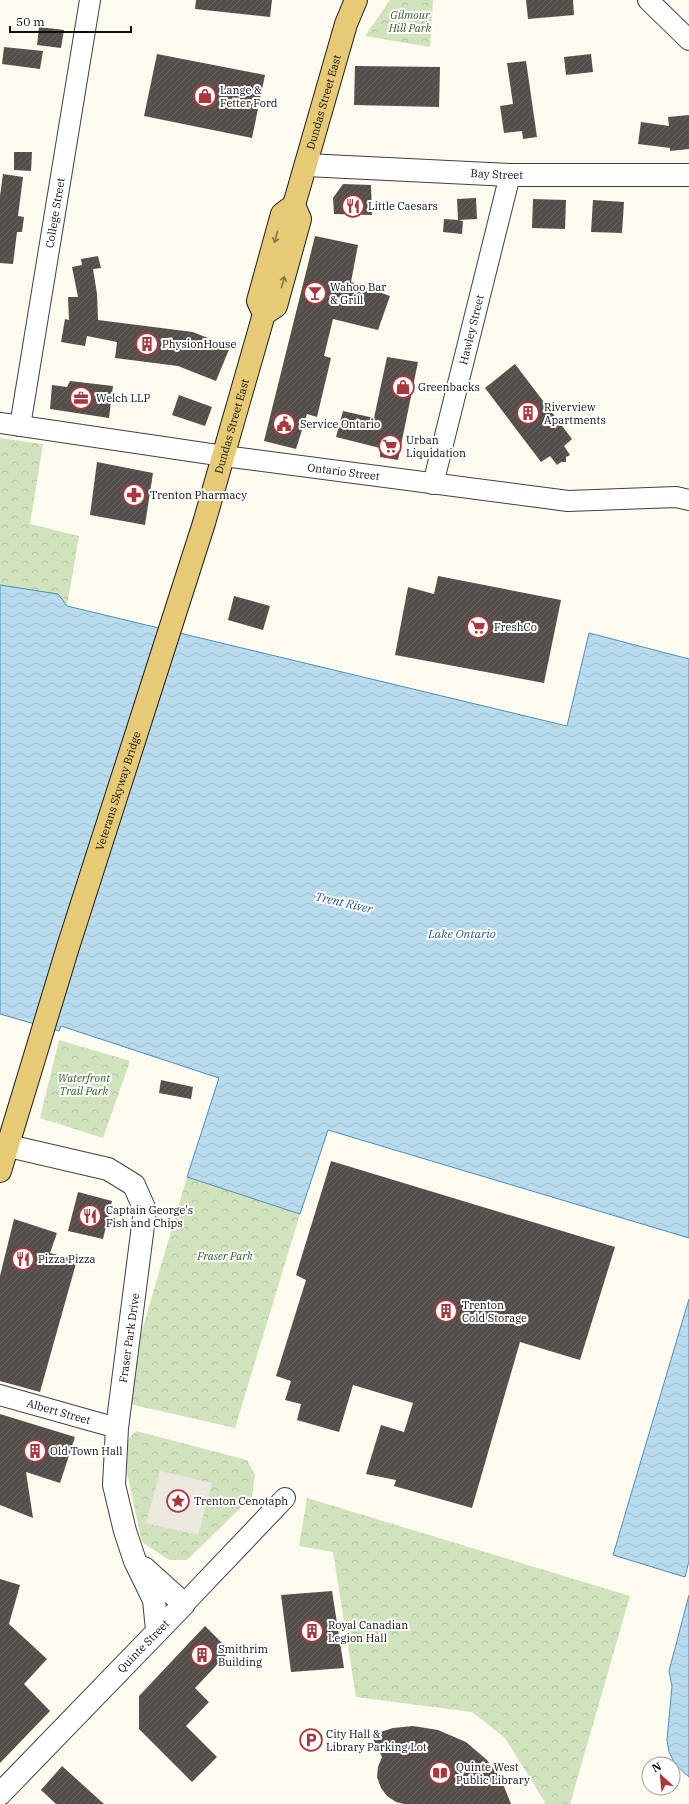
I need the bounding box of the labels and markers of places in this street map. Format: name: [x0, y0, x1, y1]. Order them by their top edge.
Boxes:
shop icon: Lange & Fetter Ford: [192, 83, 218, 109]
place label: Lange & Fetter Ford: [220, 83, 278, 110]
restaurant icon: Little Caesars: [340, 193, 366, 219]
place label: Little Caesars: [368, 199, 438, 213]
bar icon: Wahoo Bar & Grill: [302, 280, 328, 306]
place label: Wahoo Bar & Grill: [330, 280, 386, 307]
building icon: PhysionHouse: [134, 331, 160, 357]
place label: PhysionHouse: [162, 337, 236, 351]
shop icon: Greenbacks: [390, 374, 416, 400]
place label: Greenbacks: [418, 380, 480, 394]
office icon: Welch LLP: [68, 385, 94, 411]
place label: Welch LLP: [96, 391, 151, 405]
building icon: Riverview Apartments: [515, 400, 541, 426]
place label: Riverview Apartments: [544, 400, 606, 427]
public building icon: Service Ontario: [271, 411, 297, 437]
place label: Service Ontario: [300, 417, 380, 431]
supermarket icon: Urban Liquidation: [377, 433, 403, 459]
place label: Urban Liquidation: [406, 433, 466, 460]
pharmacy icon: Trenton Pharmacy: [121, 482, 147, 508]
place label: Trenton Pharmacy: [150, 488, 247, 502]
supermarket icon: FreshCo: [465, 614, 491, 640]
place label: FreshCo: [494, 620, 537, 634]
restaurant icon: Captain George's Fish and Chips: [77, 1203, 103, 1229]
place label: Captain George's Fish and Chips: [106, 1203, 193, 1230]
restaurant icon: Pizza Pizza: [10, 1246, 36, 1272]
place label: Pizza Pizza: [38, 1252, 96, 1266]
building icon: Trenton Cold Storage: [433, 1298, 459, 1324]
place label: Trenton Cold Storage: [462, 1298, 527, 1325]
building icon: Old Town Hall: [22, 1438, 48, 1464]
place label: Old Town Hall: [50, 1444, 123, 1458]
place icon: Trenton Cenotaph: [165, 1488, 191, 1514]
place label: Trenton Cenotaph: [194, 1494, 288, 1508]
building icon: Royal Canadian Legion Hall: [299, 1618, 325, 1644]
place label: Royal Canadian Legion Hall: [328, 1618, 408, 1645]
building icon: Smithrim Building: [189, 1642, 215, 1668]
place label: Smithrim Building: [218, 1642, 269, 1669]
parking icon: City Hall & Library Parking Lot: [298, 1727, 324, 1753]
place label: City Hall & Library Parking Lot: [326, 1727, 427, 1754]
library icon: Quinte West Public Library: [427, 1760, 453, 1786]
place label: Quinte West Public Library: [456, 1760, 530, 1787]

